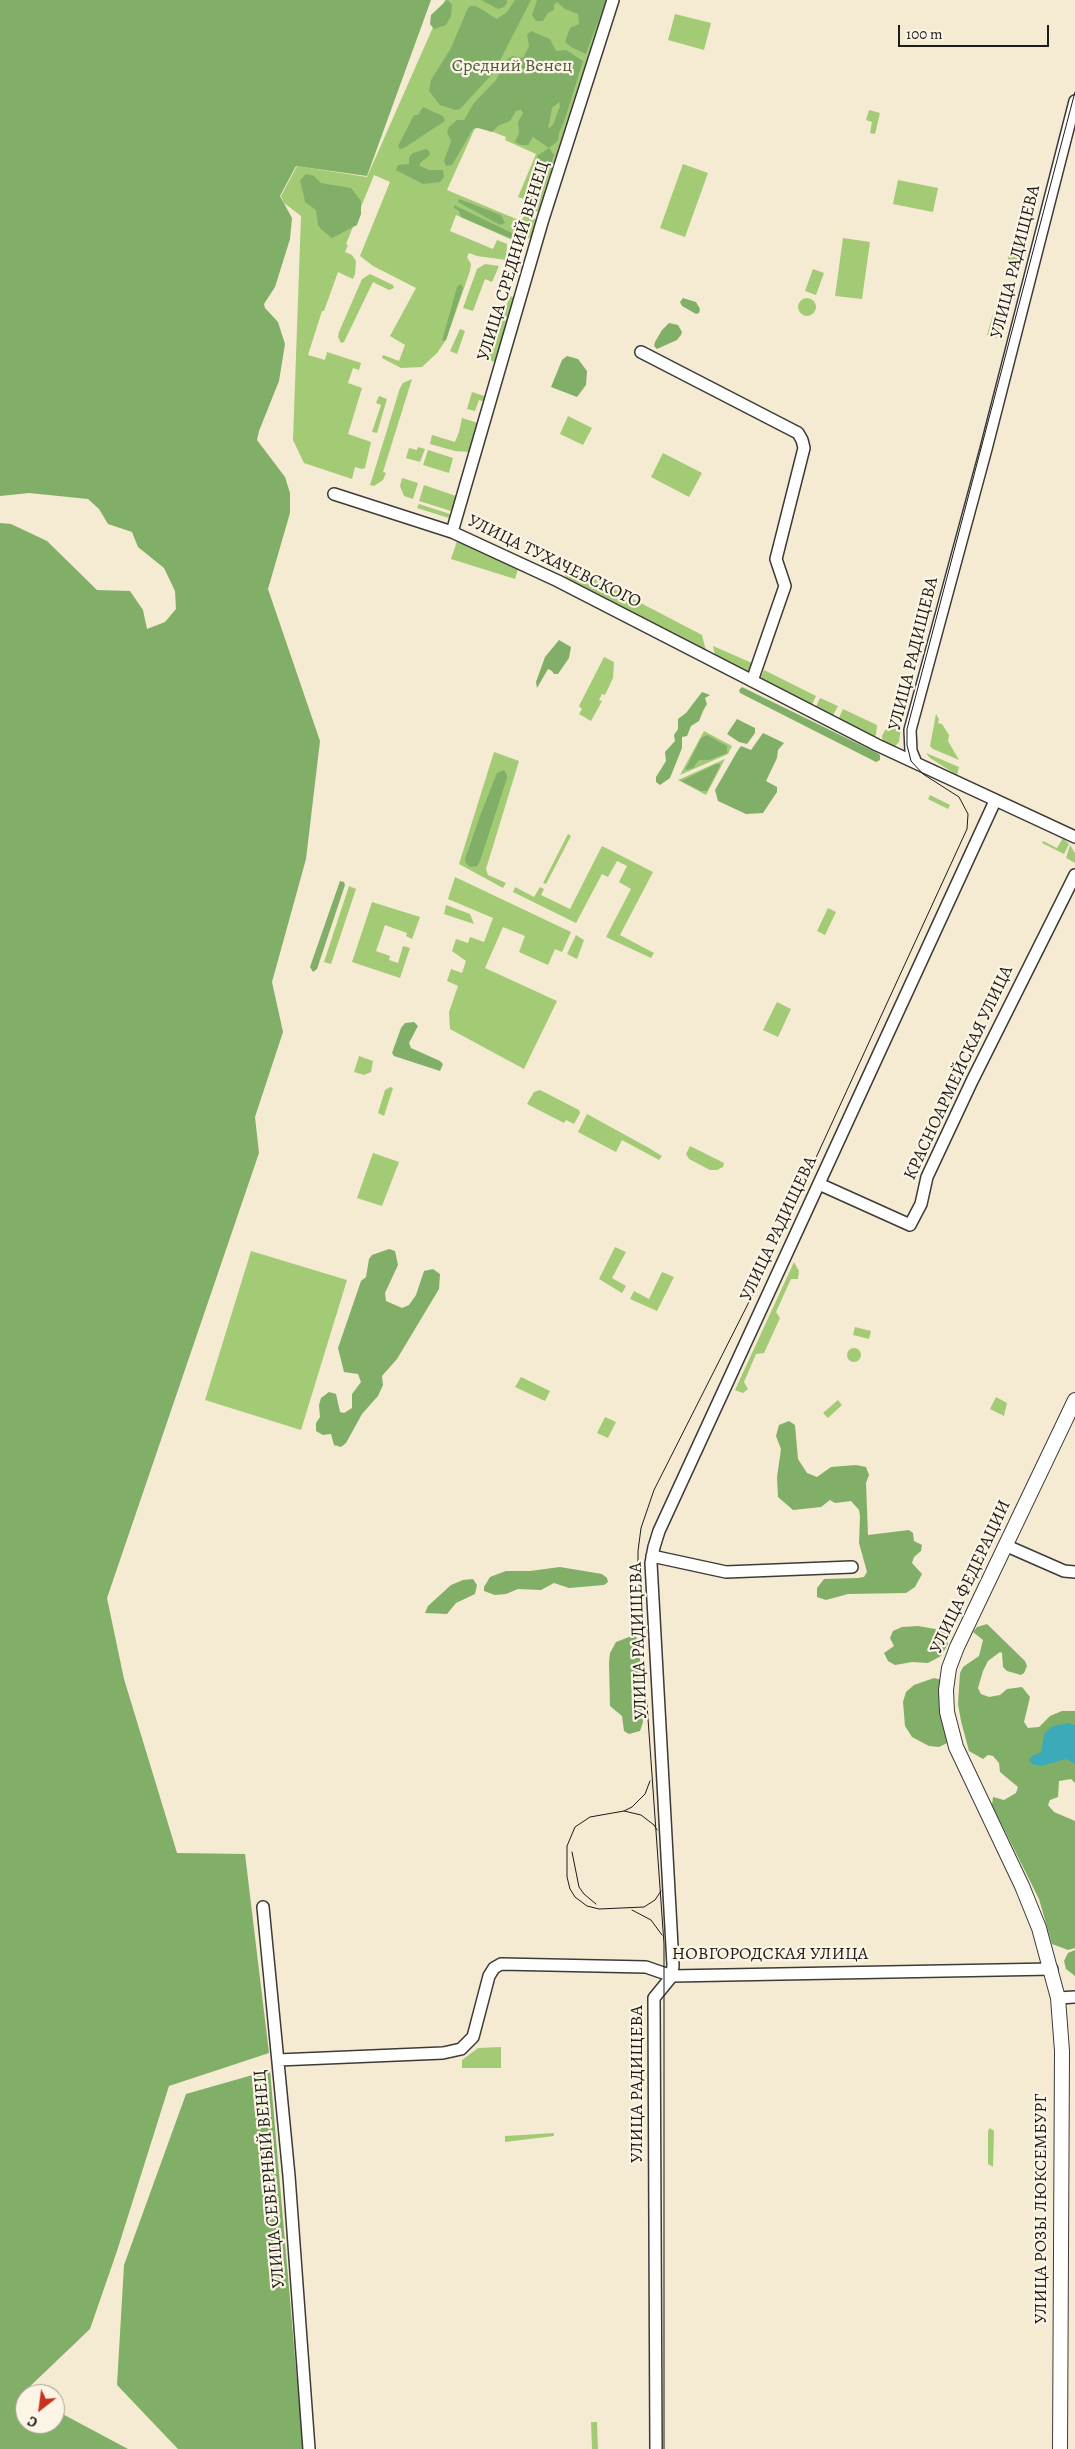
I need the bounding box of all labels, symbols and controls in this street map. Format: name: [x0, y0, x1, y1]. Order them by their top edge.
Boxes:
scale bar: [900, 15, 1051, 47]
text: 100 m: [906, 24, 943, 44]
park label: Средний Венец: [452, 56, 572, 78]
street label: УЛИЦА СРЕДНИЙ ВЕНЕЦ: [473, 158, 555, 364]
street label: УЛИЦА РАДИЩЕВА: [986, 183, 1046, 341]
street label: УЛИЦА ТУХАЧЕВСКОГО: [464, 511, 644, 613]
street label: УЛИЦА РАДИЩЕВА: [884, 575, 944, 733]
street label: КРАСНОАРМЕЙСКАЯ УЛИЦА: [900, 962, 1018, 1184]
street label: УЛИЦА РАДИЩЕВА: [736, 1153, 822, 1305]
street label: УЛИЦА ФЕДЕРАЦИИ: [926, 1497, 1016, 1657]
street label: УЛИЦА РАДИЩЕВА: [625, 1562, 653, 1720]
street label: НОВГОРОДСКАЯ УЛИЦА: [672, 1944, 868, 1966]
street label: УЛИЦА РАДИЩЕВА: [627, 2005, 649, 2163]
street label: УЛИЦА СЕВЕРНЫЙ ВЕНЕЦ: [250, 2069, 290, 2289]
street label: УЛИЦА РОЗЫ ЛЮКСЕМБУРГ: [1031, 2094, 1053, 2324]
north arrow: [15, 2384, 65, 2434]
text: С: [24, 2411, 41, 2432]

